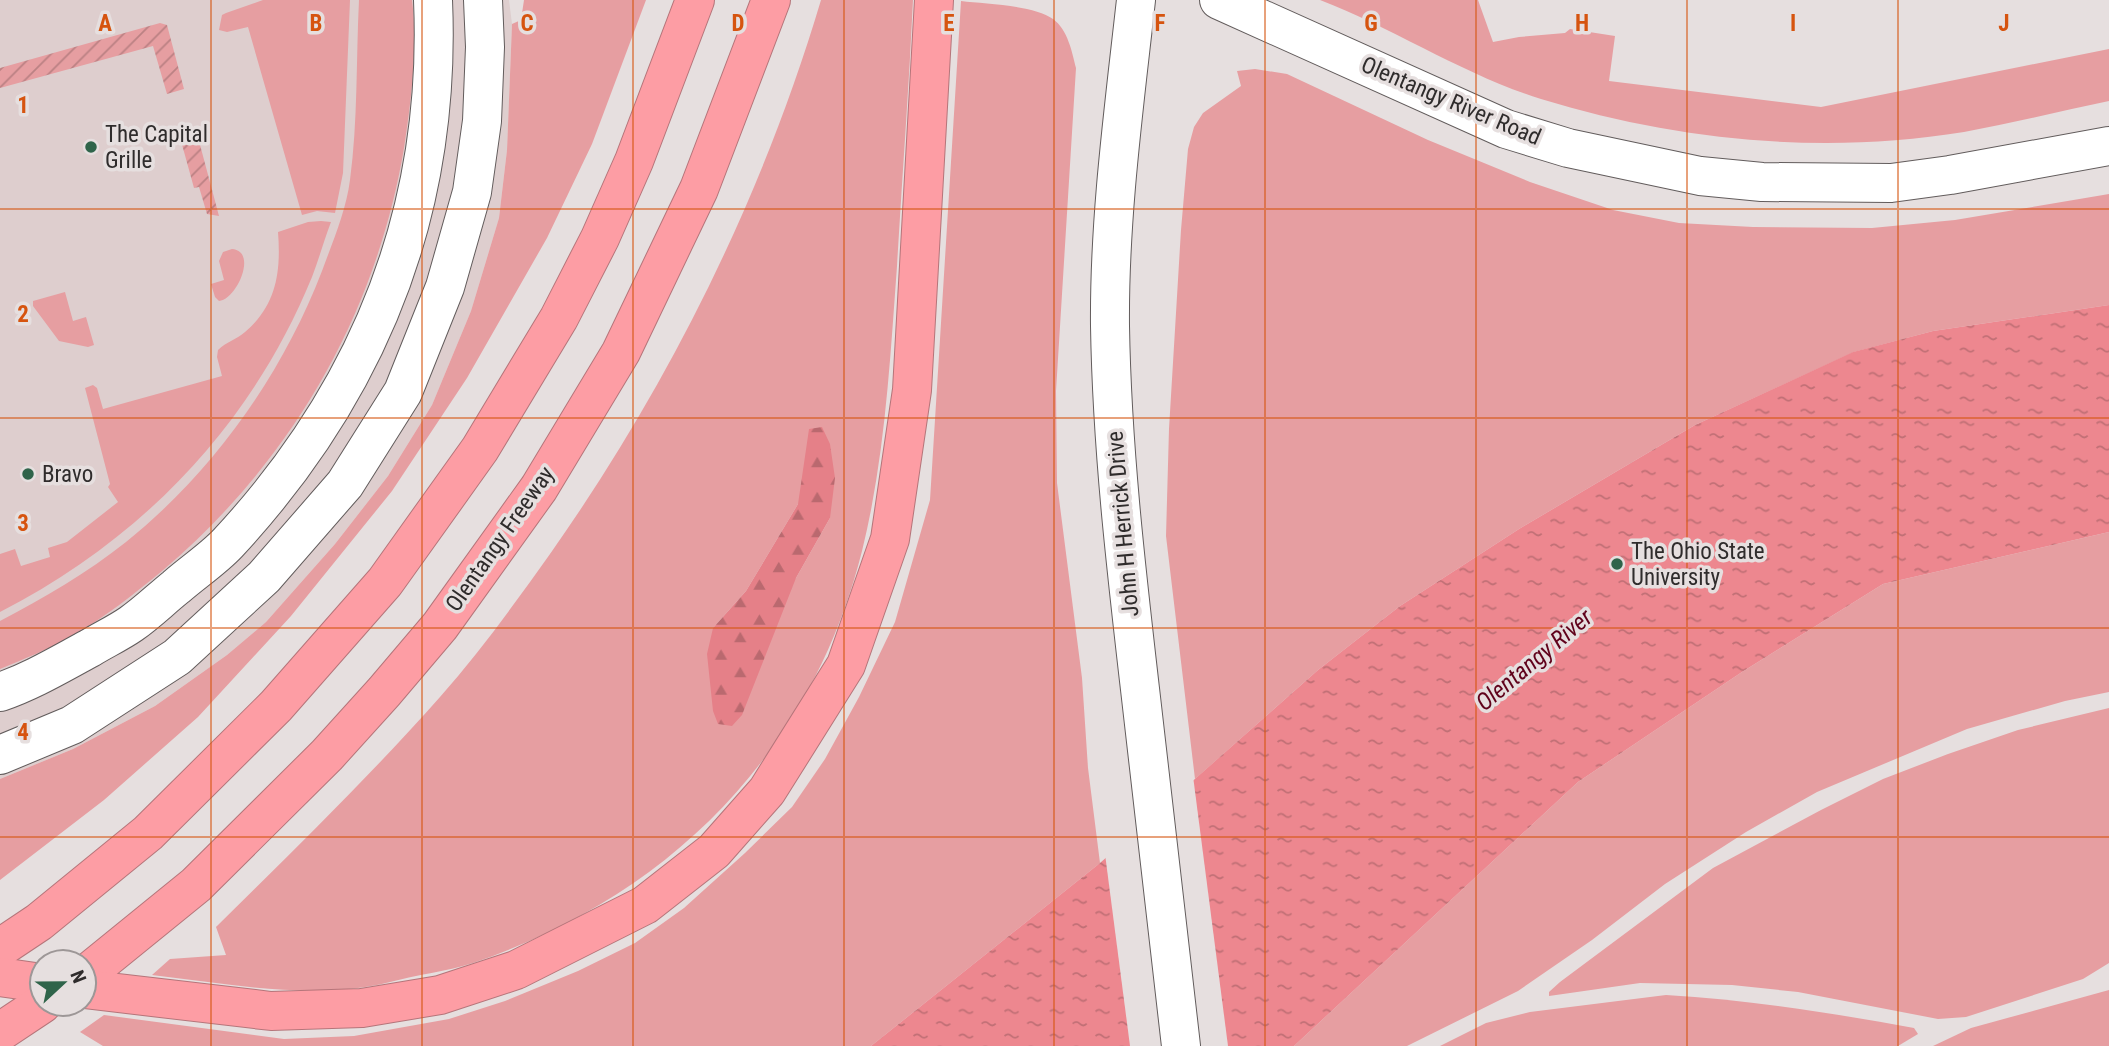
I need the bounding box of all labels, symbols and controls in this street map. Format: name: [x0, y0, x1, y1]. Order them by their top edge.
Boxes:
text: A: [98, 10, 112, 37]
text: B: [310, 10, 322, 37]
text: C: [520, 10, 534, 37]
text: D: [732, 10, 745, 37]
text: E: [943, 10, 955, 37]
text: F: [1155, 10, 1166, 37]
text: G: [1364, 10, 1378, 37]
text: H: [1575, 10, 1589, 37]
text: I: [1790, 10, 1796, 37]
text: J: [1998, 10, 2010, 37]
street label: Olentangy River Road: [1357, 51, 1545, 151]
text: 1: [17, 92, 29, 119]
place label: The Capital Grille: [105, 121, 208, 174]
marker: The Capital Grille: [83, 139, 99, 155]
text: 2: [17, 301, 29, 328]
street label: John H Herrick Drive: [1101, 430, 1145, 618]
place label: Bravo: [42, 461, 93, 488]
street label: Olentangy Freeway: [440, 461, 560, 617]
marker: Bravo: [20, 466, 36, 482]
text: 3: [17, 510, 29, 537]
place label: The Ohio State University: [1631, 538, 1765, 591]
marker: The Ohio State University: [1609, 556, 1625, 572]
water label: Olentangy River: [1470, 603, 1598, 717]
text: 4: [17, 719, 29, 746]
north arrow: [28, 948, 98, 1018]
text: N: [65, 967, 91, 987]

